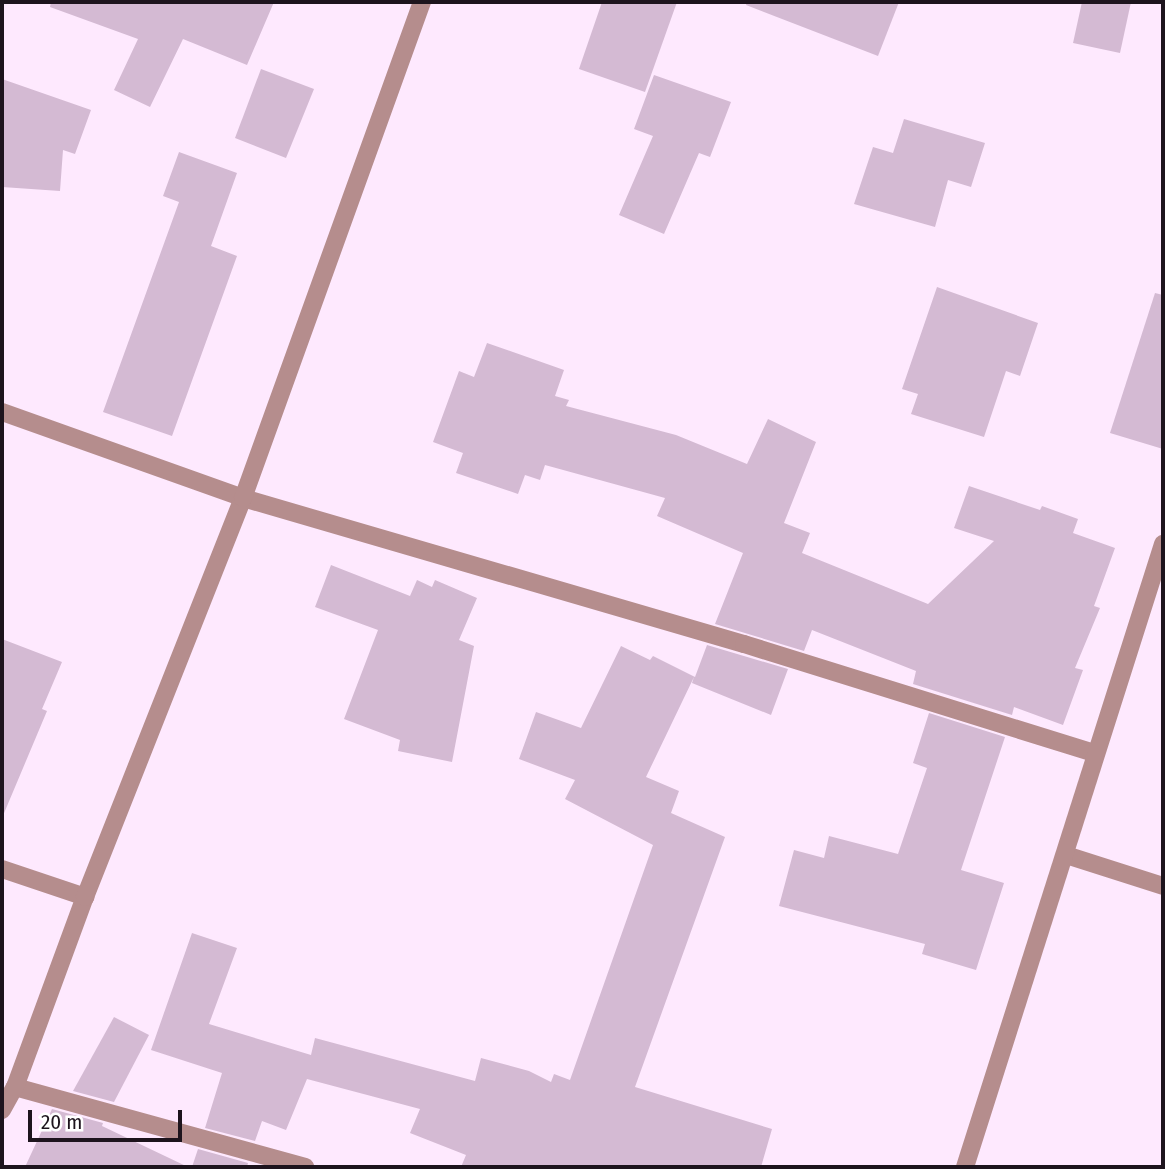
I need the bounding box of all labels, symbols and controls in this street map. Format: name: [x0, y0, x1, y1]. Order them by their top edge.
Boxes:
scale bar: [32, 1096, 186, 1140]
text: 20 m: [41, 1109, 82, 1135]

